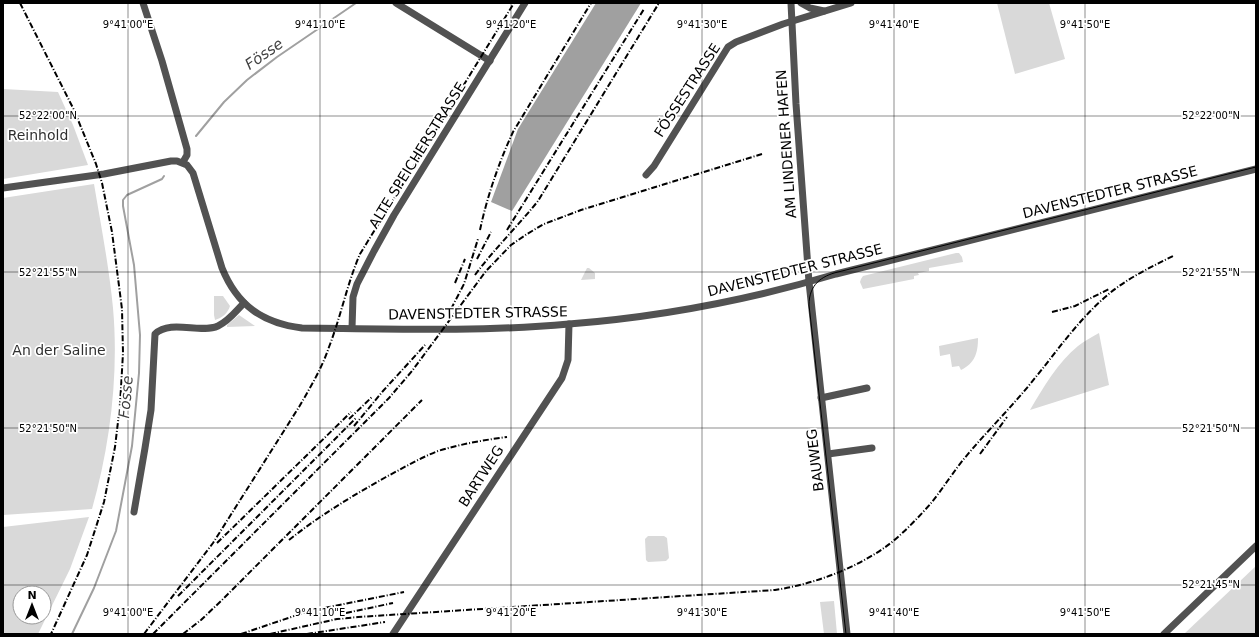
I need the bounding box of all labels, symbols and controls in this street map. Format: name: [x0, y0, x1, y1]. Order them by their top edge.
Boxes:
text: 9°41'00"E: [103, 19, 153, 30]
text: 9°41'10"E: [295, 19, 345, 30]
text: 9°41'20"E: [486, 19, 536, 30]
text: 9°41'30"E: [677, 19, 727, 30]
text: 9°41'40"E: [869, 19, 919, 30]
text: 9°41'50"E: [1060, 19, 1110, 30]
water label: Fösse: [241, 34, 287, 74]
street label: FÖSSESTRASSE: [650, 40, 723, 140]
street label: AM LINDENER HAFEN: [773, 69, 799, 219]
street label: ALTE SPEICHERSTRASSE: [365, 79, 469, 231]
text: 52°22'00"N: [19, 110, 77, 121]
text: 52°22'00"N: [1182, 110, 1240, 121]
park label: Reinhold: [8, 127, 68, 143]
street label: DAVENSTEDTER STRASSE: [1021, 163, 1199, 221]
street label: DAVENSTEDTER STRASSE: [706, 241, 884, 299]
text: 52°21'55"N: [19, 267, 77, 278]
text: 52°21'55"N: [1182, 267, 1240, 278]
street label: DAVENSTEDTER STRASSE: [388, 303, 568, 323]
park label: An der Saline: [12, 342, 106, 358]
water label: Fösse: [115, 375, 137, 419]
text: 52°21'50"N: [19, 423, 77, 434]
text: 52°21'50"N: [1182, 423, 1240, 434]
street label: BAUWEG: [803, 428, 827, 492]
street label: BARTWEG: [455, 442, 507, 510]
text: 52°21'45"N: [1182, 579, 1240, 590]
north arrow: [12, 585, 52, 625]
text: N: [27, 589, 37, 602]
text: 9°41'00"E: [103, 607, 153, 618]
text: 9°41'10"E: [295, 607, 345, 618]
text: 9°41'20"E: [486, 607, 536, 618]
text: 9°41'30"E: [677, 607, 727, 618]
text: 9°41'40"E: [869, 607, 919, 618]
text: 9°41'50"E: [1060, 607, 1110, 618]

